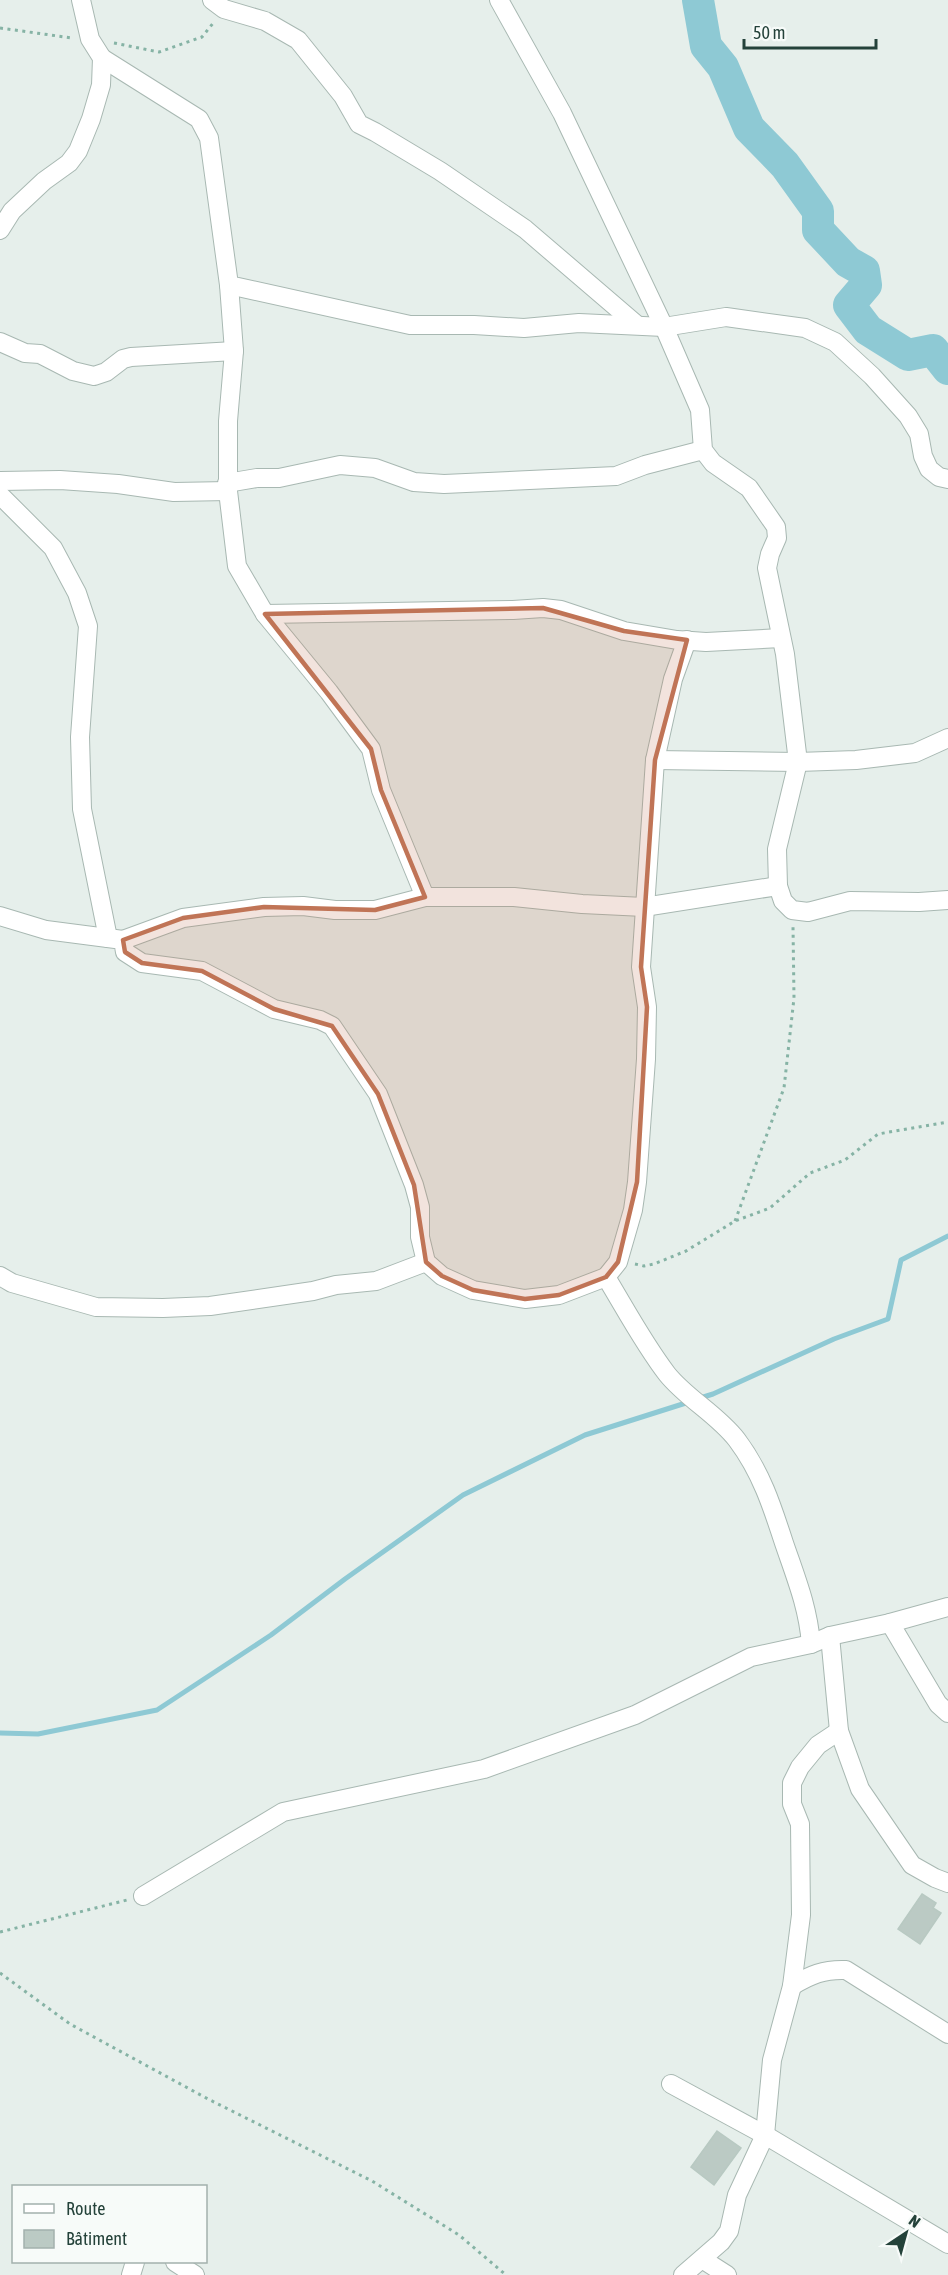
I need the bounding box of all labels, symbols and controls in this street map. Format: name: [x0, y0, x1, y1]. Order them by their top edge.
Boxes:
scale bar: [744, 12, 876, 50]
text: 50 m: [753, 22, 785, 43]
legend: [12, 2185, 207, 2263]
text: Route: [66, 2198, 105, 2219]
north arrow: [876, 2203, 936, 2263]
text: N: [906, 2211, 924, 2231]
text: Bâtiment: [66, 2228, 127, 2249]

